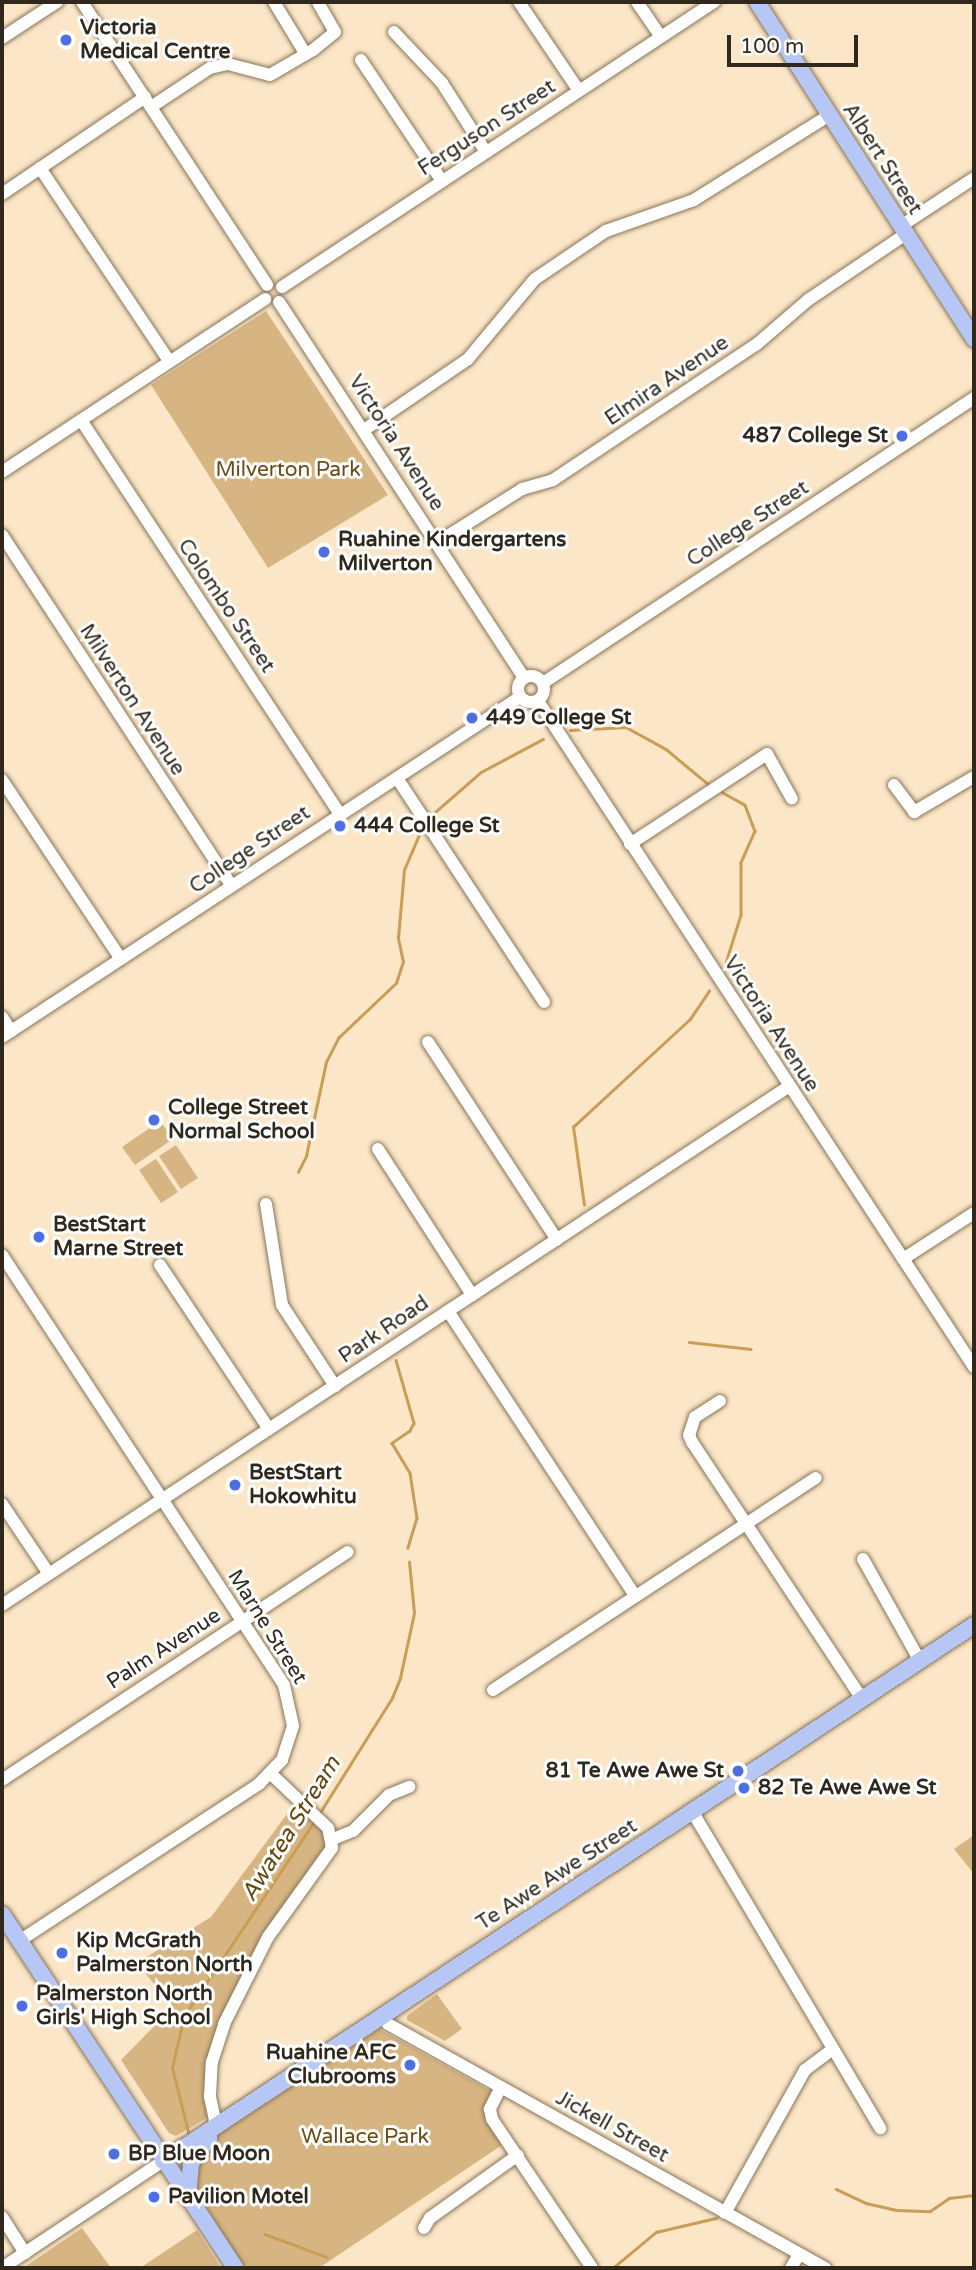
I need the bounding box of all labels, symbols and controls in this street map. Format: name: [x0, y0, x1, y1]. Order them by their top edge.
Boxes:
place label: Victoria Medical Centre: [80, 15, 230, 65]
scale bar: [731, 21, 862, 65]
marker: Victoria Medical Centre: [58, 32, 74, 48]
text: 100 m: [740, 34, 804, 59]
street label: Ferguson Street: [414, 74, 560, 182]
street label: Albert Street: [837, 99, 927, 219]
street label: Elmira Avenue: [600, 330, 734, 432]
street label: Victoria Avenue: [343, 370, 449, 516]
place label: 487 College St: [743, 423, 888, 449]
marker: 487 College St: [894, 428, 910, 444]
park label: Milverton Park: [215, 457, 361, 483]
street label: College Street: [682, 475, 814, 573]
place label: Ruahine Kindergartens Milverton: [338, 527, 566, 577]
street label: Colombo Street: [172, 534, 280, 678]
marker: Ruahine Kindergartens Milverton: [316, 544, 332, 560]
street label: Milverton Avenue: [74, 620, 190, 780]
place label: 449 College St: [486, 705, 631, 731]
marker: 449 College St: [464, 710, 480, 726]
street label: College Street: [185, 800, 315, 900]
place label: 444 College St: [354, 813, 499, 839]
marker: 444 College St: [332, 818, 348, 834]
street label: Victoria Avenue: [718, 951, 824, 1097]
place label: College Street Normal School: [168, 1095, 315, 1145]
marker: College Street Normal School: [146, 1112, 162, 1128]
place label: BestStart Marne Street: [53, 1212, 183, 1262]
marker: BestStart Marne Street: [31, 1229, 47, 1245]
street label: Park Road: [334, 1291, 434, 1369]
place label: BestStart Hokowhitu: [249, 1460, 357, 1510]
marker: BestStart Hokowhitu: [227, 1477, 243, 1493]
street label: Marne Street: [222, 1565, 312, 1689]
street label: Palm Avenue: [102, 1603, 226, 1695]
water label: Awatea Stream: [235, 1751, 347, 1907]
place label: 81 Te Awe Awe St: [545, 1758, 724, 1784]
marker: 81 Te Awe Awe St: [730, 1763, 746, 1779]
place label: 82 Te Awe Awe St: [758, 1775, 937, 1801]
marker: 82 Te Awe Awe St: [736, 1780, 752, 1796]
street label: Te Awe Awe Street: [472, 1814, 642, 1936]
place label: Kip McGrath Palmerston North: [76, 1928, 253, 1978]
marker: Kip McGrath Palmerston North: [54, 1945, 70, 1961]
place label: Palmerston North Girls' High School: [36, 1981, 213, 2031]
marker: Palmerston North Girls' High School: [14, 1998, 30, 2014]
place label: Ruahine AFC Clubrooms: [266, 2040, 396, 2090]
marker: Ruahine AFC Clubrooms: [402, 2057, 418, 2073]
street label: Jickell Street: [551, 2086, 673, 2168]
park label: Wallace Park: [301, 2124, 429, 2150]
place label: BP Blue Moon: [128, 2141, 270, 2167]
marker: BP Blue Moon: [106, 2146, 122, 2162]
place label: Pavilion Motel: [168, 2184, 309, 2210]
marker: Pavilion Motel: [146, 2189, 162, 2205]

